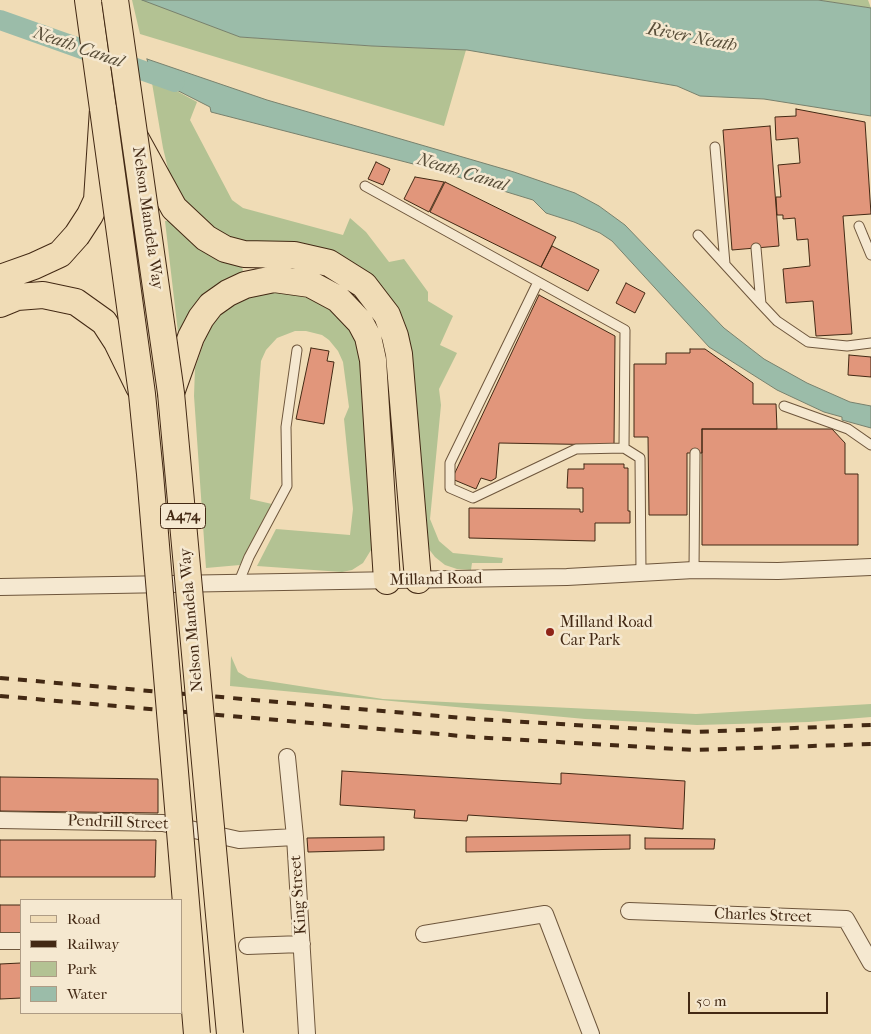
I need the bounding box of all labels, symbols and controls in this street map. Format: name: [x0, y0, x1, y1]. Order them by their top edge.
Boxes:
water label: River Neath: [645, 19, 739, 57]
water label: Neath Canal: [30, 23, 126, 73]
street label: Nelson Mandela Way: [127, 145, 167, 291]
water label: Neath Canal: [414, 149, 510, 197]
road number: A474: [160, 504, 206, 528]
street label: Nelson Mandela Way: [176, 547, 208, 693]
street label: Milland Road: [390, 570, 482, 590]
place label: Milland Road Car Park: [560, 613, 653, 651]
marker: Milland Road Car Park: [544, 626, 556, 638]
street label: Pendrill Street: [67, 812, 169, 834]
street label: King Street: [287, 855, 311, 935]
legend: [20, 899, 182, 1014]
street label: Charles Street: [714, 905, 812, 927]
text: Road: [67, 910, 100, 928]
text: Railway: [67, 935, 119, 953]
text: Park: [67, 960, 97, 978]
scale bar: [691, 982, 831, 1014]
text: Water: [67, 985, 107, 1003]
text: 50 m: [696, 992, 726, 1010]

